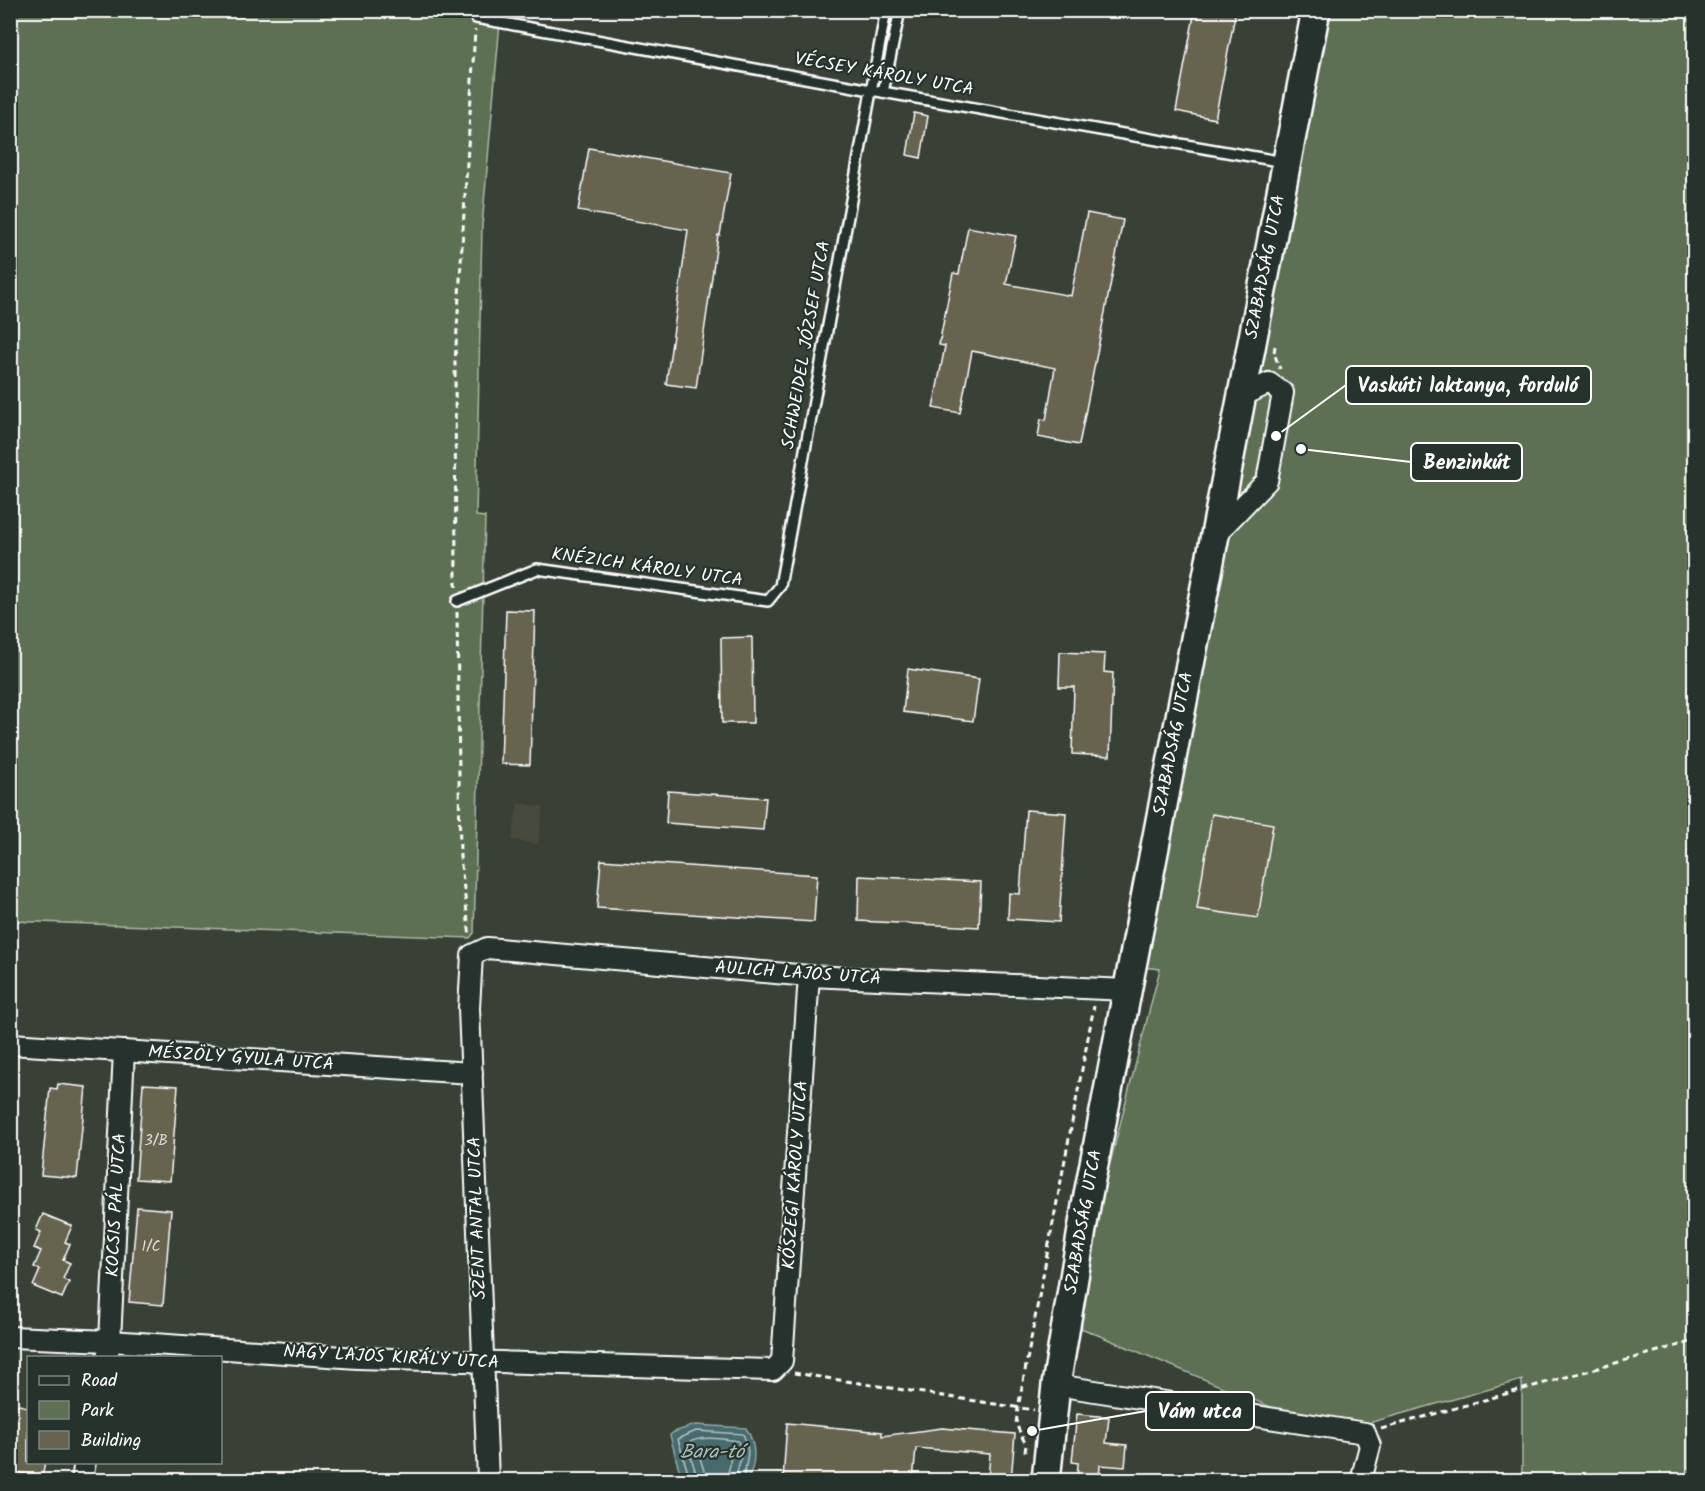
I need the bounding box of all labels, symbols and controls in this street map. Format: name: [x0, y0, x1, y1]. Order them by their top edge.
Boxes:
street label: VÉCSEY KÁROLY UTCA: [792, 45, 976, 105]
street label: SZABADSÁG UTCA: [1238, 192, 1294, 342]
street label: SCHWEIDEL JÓZSEF UTCA: [774, 238, 840, 452]
callout: Vaskúti laktanya, forduló: [1346, 366, 1591, 404]
text: Vaskúti laktanya, forduló: [1358, 371, 1580, 403]
callout: Benzinkút: [1411, 443, 1522, 481]
text: Benzinkút: [1423, 448, 1512, 480]
street label: KNÉZICH KÁROLY UTCA: [550, 540, 745, 596]
street label: SZABADSÁG UTCA: [1146, 669, 1202, 819]
street label: AULICH LAJOS UTCA: [714, 954, 882, 994]
street label: MÉSZÖLY GYULA UTCA: [147, 1038, 335, 1080]
street label: KŐSZEGI KÁROLY UTCA: [775, 1079, 817, 1270]
house number: 3/B: [144, 1129, 168, 1153]
street label: KOCSIS PÁL UTCA: [99, 1132, 135, 1278]
street label: SZENT ANTAL UTCA: [461, 1136, 495, 1300]
street label: SZABADSÁG UTCA: [1057, 1147, 1111, 1297]
house number: 1/C: [141, 1235, 161, 1259]
street label: NAGY LAJOS KIRÁLY UTCA: [282, 1338, 500, 1378]
legend: [27, 1356, 222, 1464]
text: Road: [81, 1367, 118, 1396]
callout: Vám utca: [1146, 1392, 1254, 1430]
text: Park: [81, 1397, 114, 1426]
text: Vám utca: [1158, 1397, 1242, 1429]
text: Building: [81, 1427, 141, 1456]
water label: Bara-tó: [680, 1437, 749, 1469]

